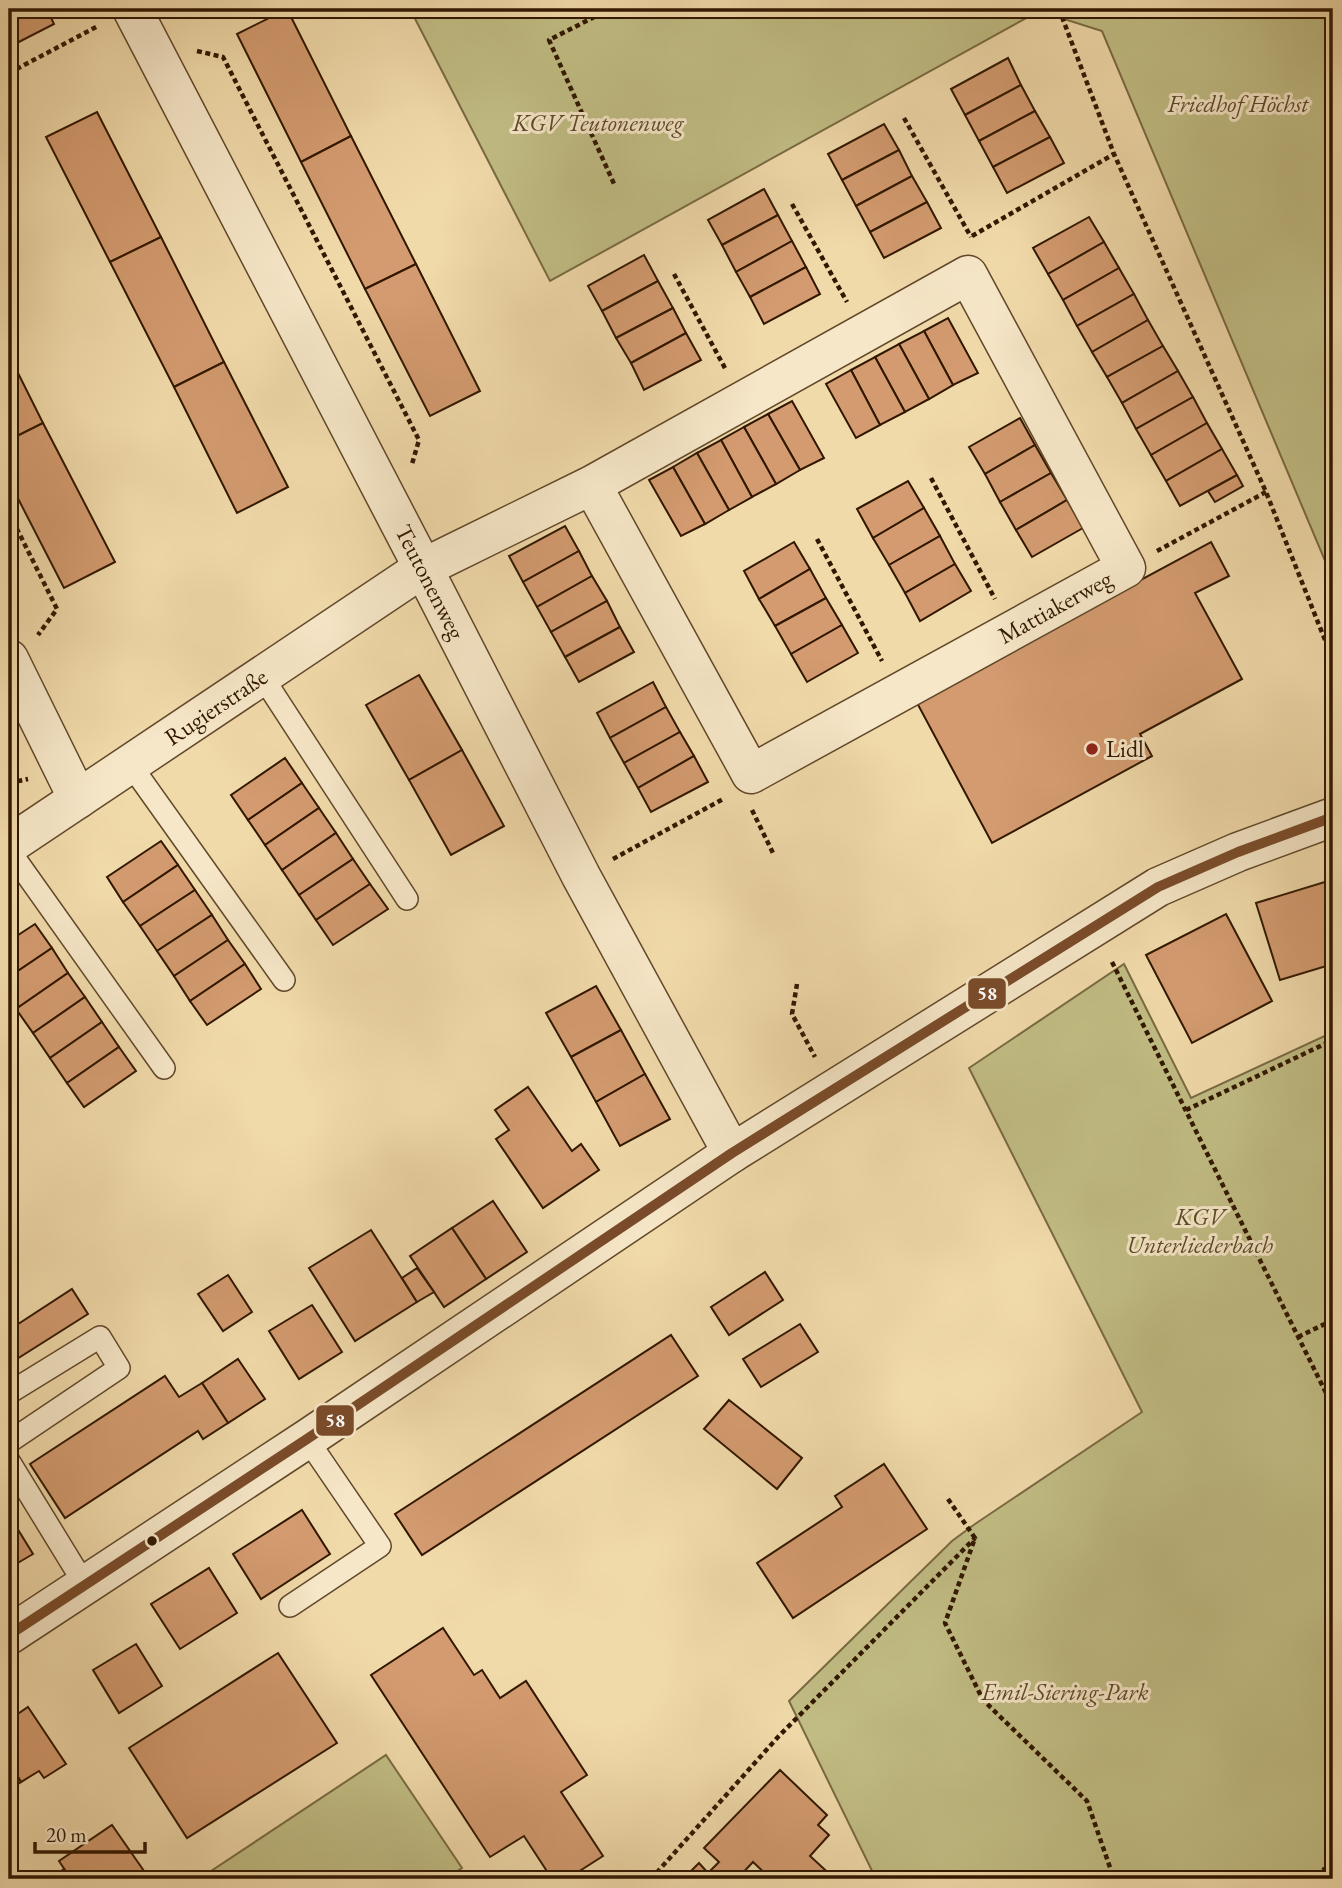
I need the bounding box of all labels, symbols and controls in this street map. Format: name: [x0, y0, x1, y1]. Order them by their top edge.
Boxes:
park label: Friedhof Höchst: [1167, 88, 1309, 119]
park label: KGV Teutonenweg: [512, 107, 684, 138]
street label: Teutonenweg: [388, 519, 473, 645]
street label: Mattiakerweg: [992, 562, 1118, 651]
street label: Rugierstraße: [158, 661, 273, 752]
place label: Lidl: [1106, 733, 1144, 764]
marker: Lidl: [1084, 741, 1100, 757]
line badge: 58: [967, 977, 1007, 1010]
text: 58: [977, 981, 997, 1006]
park label: KGV Unterliederbach: [1127, 1201, 1273, 1260]
line badge: 58: [315, 1404, 355, 1437]
text: 58: [325, 1408, 345, 1433]
unlabelled marker: [145, 1534, 159, 1548]
park label: Emil-Siering-Park: [980, 1676, 1149, 1707]
scale bar: [35, 1811, 145, 1855]
text: 20 m: [46, 1821, 87, 1848]

